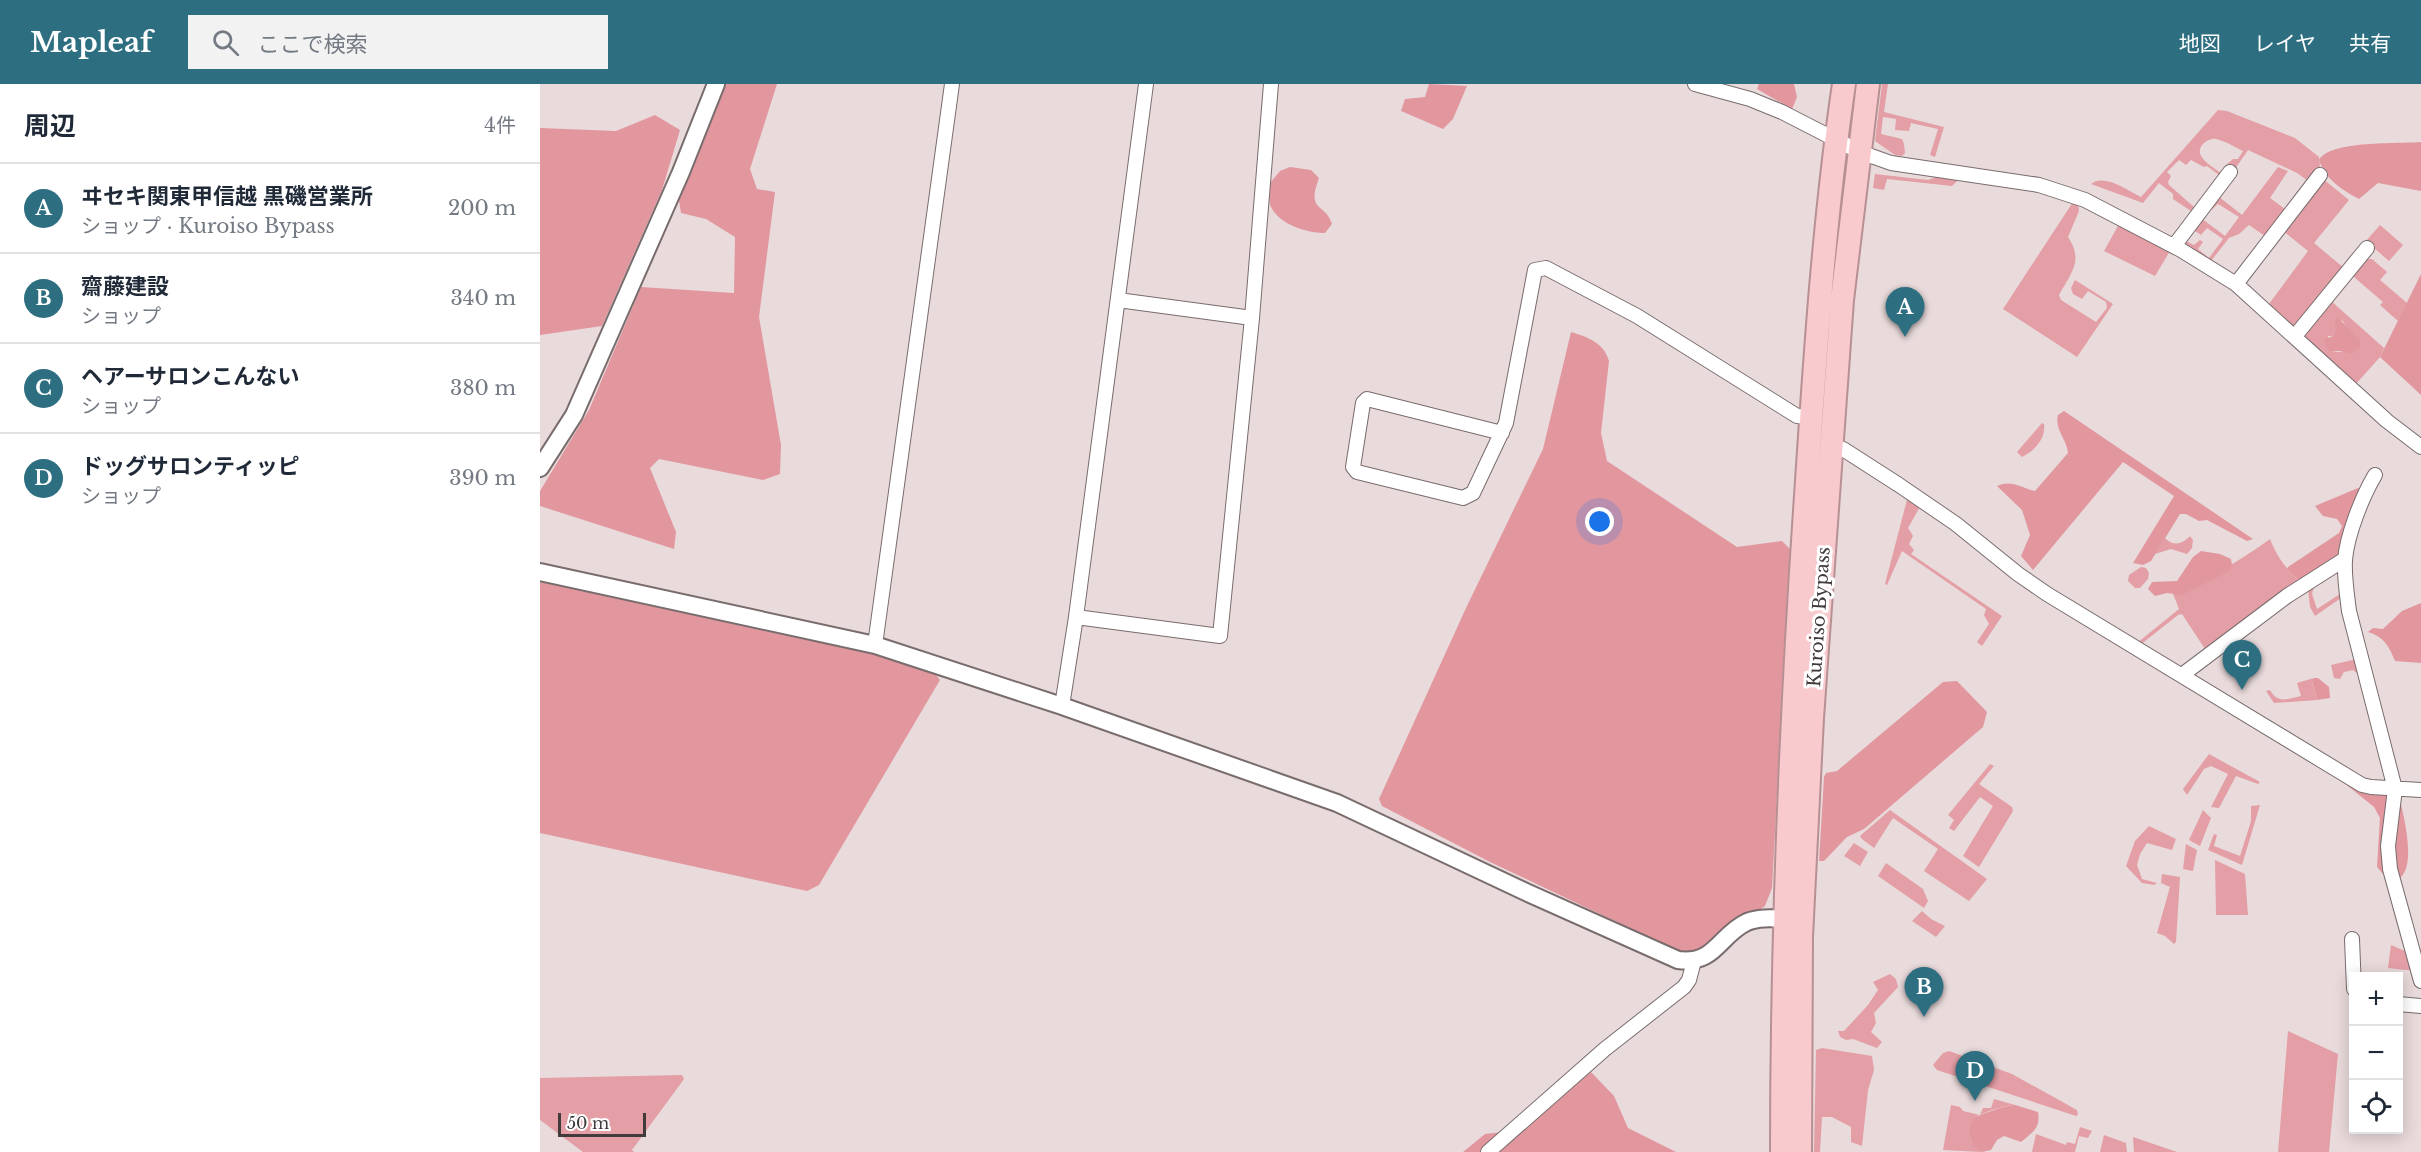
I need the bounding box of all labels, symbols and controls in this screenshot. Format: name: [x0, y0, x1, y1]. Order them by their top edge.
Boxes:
search box: [188, 15, 608, 69]
text: Mapleaf: [30, 25, 152, 60]
icon: search: [209, 26, 242, 59]
text: ここで検索: [257, 31, 367, 58]
text: 地図: [2179, 31, 2221, 57]
text: レイヤ: [2254, 31, 2316, 57]
text: 共有: [2349, 31, 2391, 57]
text: 周辺: [24, 110, 76, 142]
text: 4件: [484, 113, 516, 137]
text: ヰセキ関東甲信越 黒磯営業所: [81, 183, 373, 210]
text: A: [35, 196, 52, 220]
text: 200 m: [448, 196, 516, 220]
text: ショップ · Kuroiso Bypass: [81, 214, 335, 238]
text: 齋藤建設: [81, 273, 169, 300]
text: B: [36, 286, 51, 310]
text: 340 m: [451, 286, 516, 310]
pin: A: [1886, 288, 1924, 337]
text: ショップ: [81, 304, 161, 328]
text: ヘアーサロンこんない: [81, 363, 299, 390]
text: C: [35, 376, 52, 400]
text: 380 m: [450, 376, 516, 400]
text: ショップ: [81, 394, 161, 418]
text: ドッグサロンティッピ: [81, 453, 300, 480]
text: D: [34, 466, 53, 490]
text: 390 m: [449, 466, 516, 490]
text: ショップ: [81, 484, 161, 508]
your location: [1585, 507, 1614, 536]
street label: Kuroiso Bypass: [1803, 546, 1835, 688]
pin: C: [2222, 640, 2262, 690]
pin: B: [1904, 968, 1944, 1017]
map controls: [2349, 972, 2403, 1134]
button: +: [2349, 972, 2403, 1026]
button: −: [2349, 1026, 2403, 1080]
pin: D: [1956, 1052, 1994, 1101]
button: locate: [2349, 1080, 2403, 1134]
scale bar: [558, 1110, 646, 1138]
text: 50 m: [567, 1113, 609, 1133]

